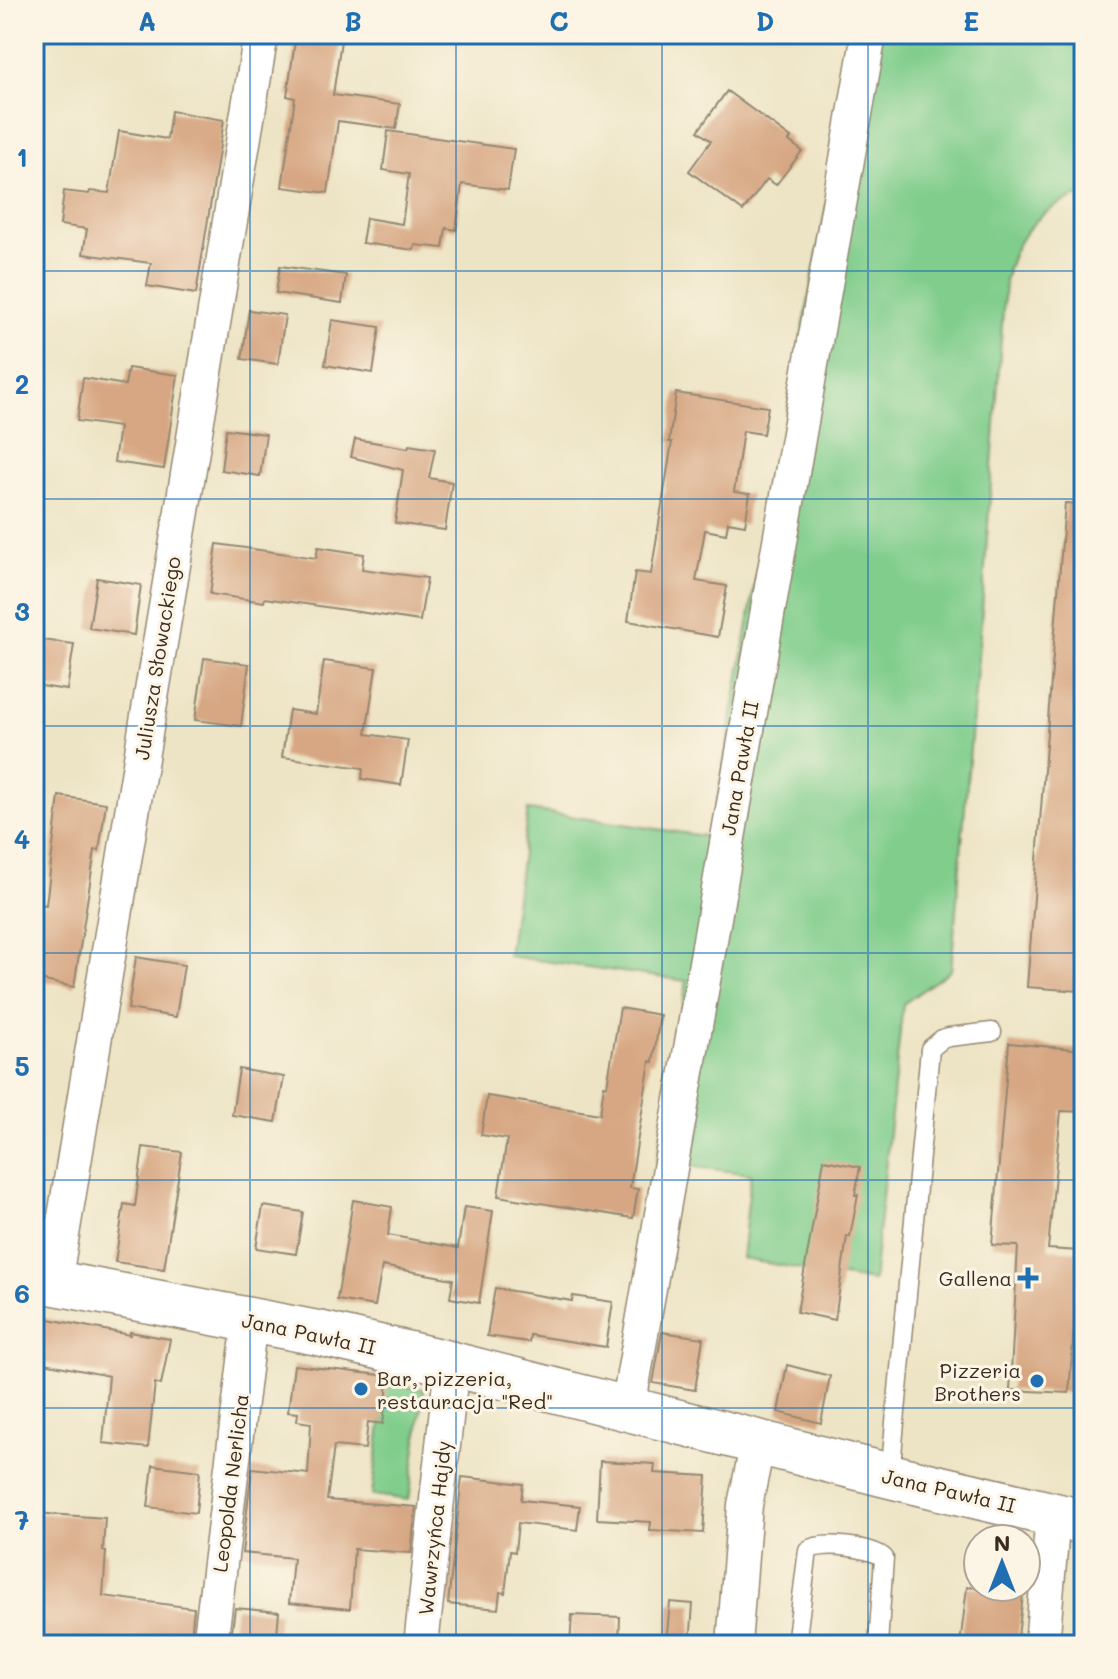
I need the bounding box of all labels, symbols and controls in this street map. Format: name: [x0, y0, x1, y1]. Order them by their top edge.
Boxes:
text: A: [138, 4, 156, 38]
text: B: [344, 4, 362, 38]
text: C: [549, 4, 569, 38]
text: D: [756, 4, 774, 38]
text: E: [963, 4, 979, 38]
text: 1: [16, 140, 28, 174]
text: 2: [15, 367, 29, 401]
street label: Juliusza Słowackiego: [128, 554, 186, 761]
text: 3: [14, 594, 30, 628]
street label: Jana Pawła II: [714, 698, 764, 837]
text: 4: [14, 822, 30, 856]
text: 5: [14, 1049, 30, 1083]
place label: Gallena: [939, 1265, 1012, 1291]
marker: Gallena: [1019, 1269, 1037, 1287]
text: 6: [14, 1276, 30, 1310]
street label: Jana Pawła II: [240, 1306, 379, 1360]
place label: Pizzeria Brothers: [934, 1357, 1021, 1406]
place label: Bar, pizzeria, restauracja "Red": [377, 1365, 553, 1414]
marker: Pizzeria Brothers: [1028, 1372, 1046, 1390]
marker: Bar, pizzeria, restauracja "Red": [352, 1380, 370, 1398]
street label: Leopolda Nerlicha: [206, 1392, 254, 1574]
street label: Wawrzyńca Hajdy: [412, 1439, 456, 1617]
street label: Jana Pawła II: [880, 1462, 1018, 1518]
text: 7: [15, 1503, 29, 1537]
north arrow: [962, 1523, 1042, 1603]
text: N: [994, 1528, 1010, 1557]

